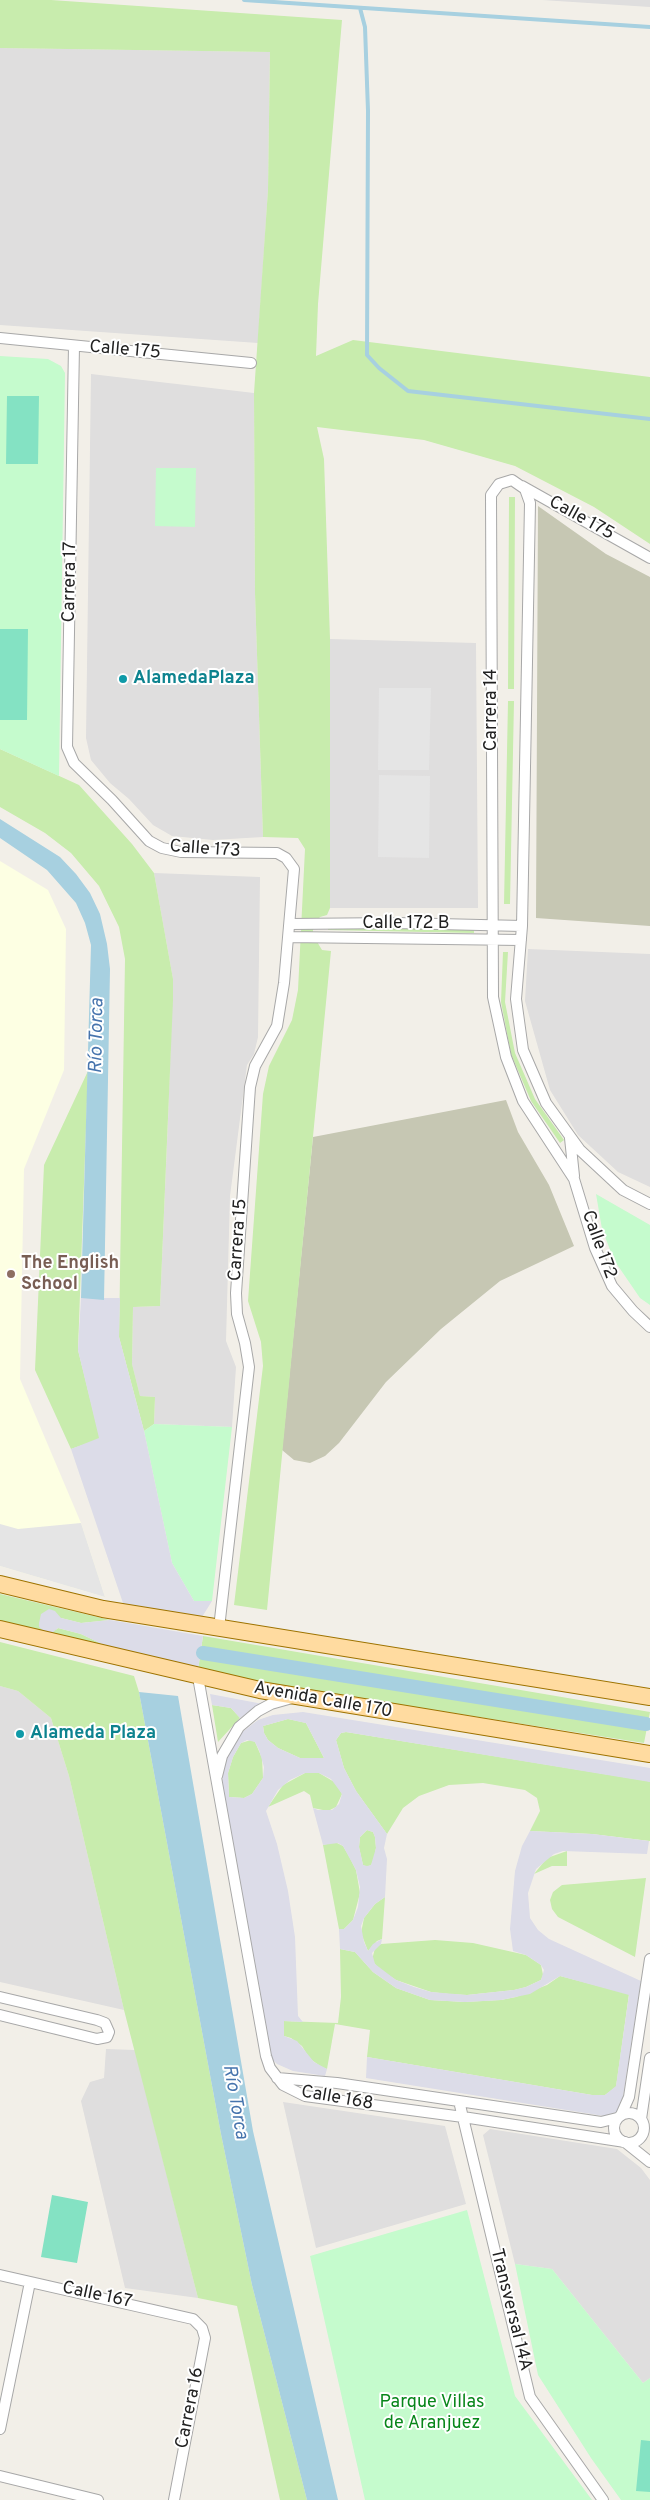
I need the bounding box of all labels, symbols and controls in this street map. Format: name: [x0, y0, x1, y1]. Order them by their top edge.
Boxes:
street label: Calle 175: [88, 337, 162, 365]
street label: Calle 175: [544, 492, 618, 546]
street label: Carrera 17: [59, 541, 83, 623]
place label: AlamedaPlaza: [133, 668, 254, 690]
street label: Carrera 14: [481, 669, 503, 751]
marker: AlamedaPlaza: [117, 673, 129, 685]
street label: Calle 173: [169, 837, 241, 863]
street label: Calle 172 B: [362, 913, 450, 935]
water label: Río Torca: [86, 998, 110, 1074]
street label: Carrera 15: [225, 1198, 253, 1282]
street label: Calle 172: [576, 1208, 620, 1282]
place label: The English School: [21, 1253, 119, 1296]
marker: The English School: [5, 1268, 17, 1280]
street label: Avenida Calle 170: [252, 1678, 394, 1724]
place label: Alameda Plaza: [30, 1723, 156, 1745]
marker: Alameda Plaza: [14, 1728, 26, 1740]
water label: Río Torca: [216, 2063, 252, 2141]
street label: Calle 168: [299, 2082, 375, 2116]
street label: Transversal 14A: [484, 2247, 536, 2373]
street label: Calle 167: [60, 2278, 134, 2314]
street label: Carrera 16: [173, 2365, 209, 2451]
park label: Parque Villas de Aranjuez: [380, 2392, 484, 2434]

